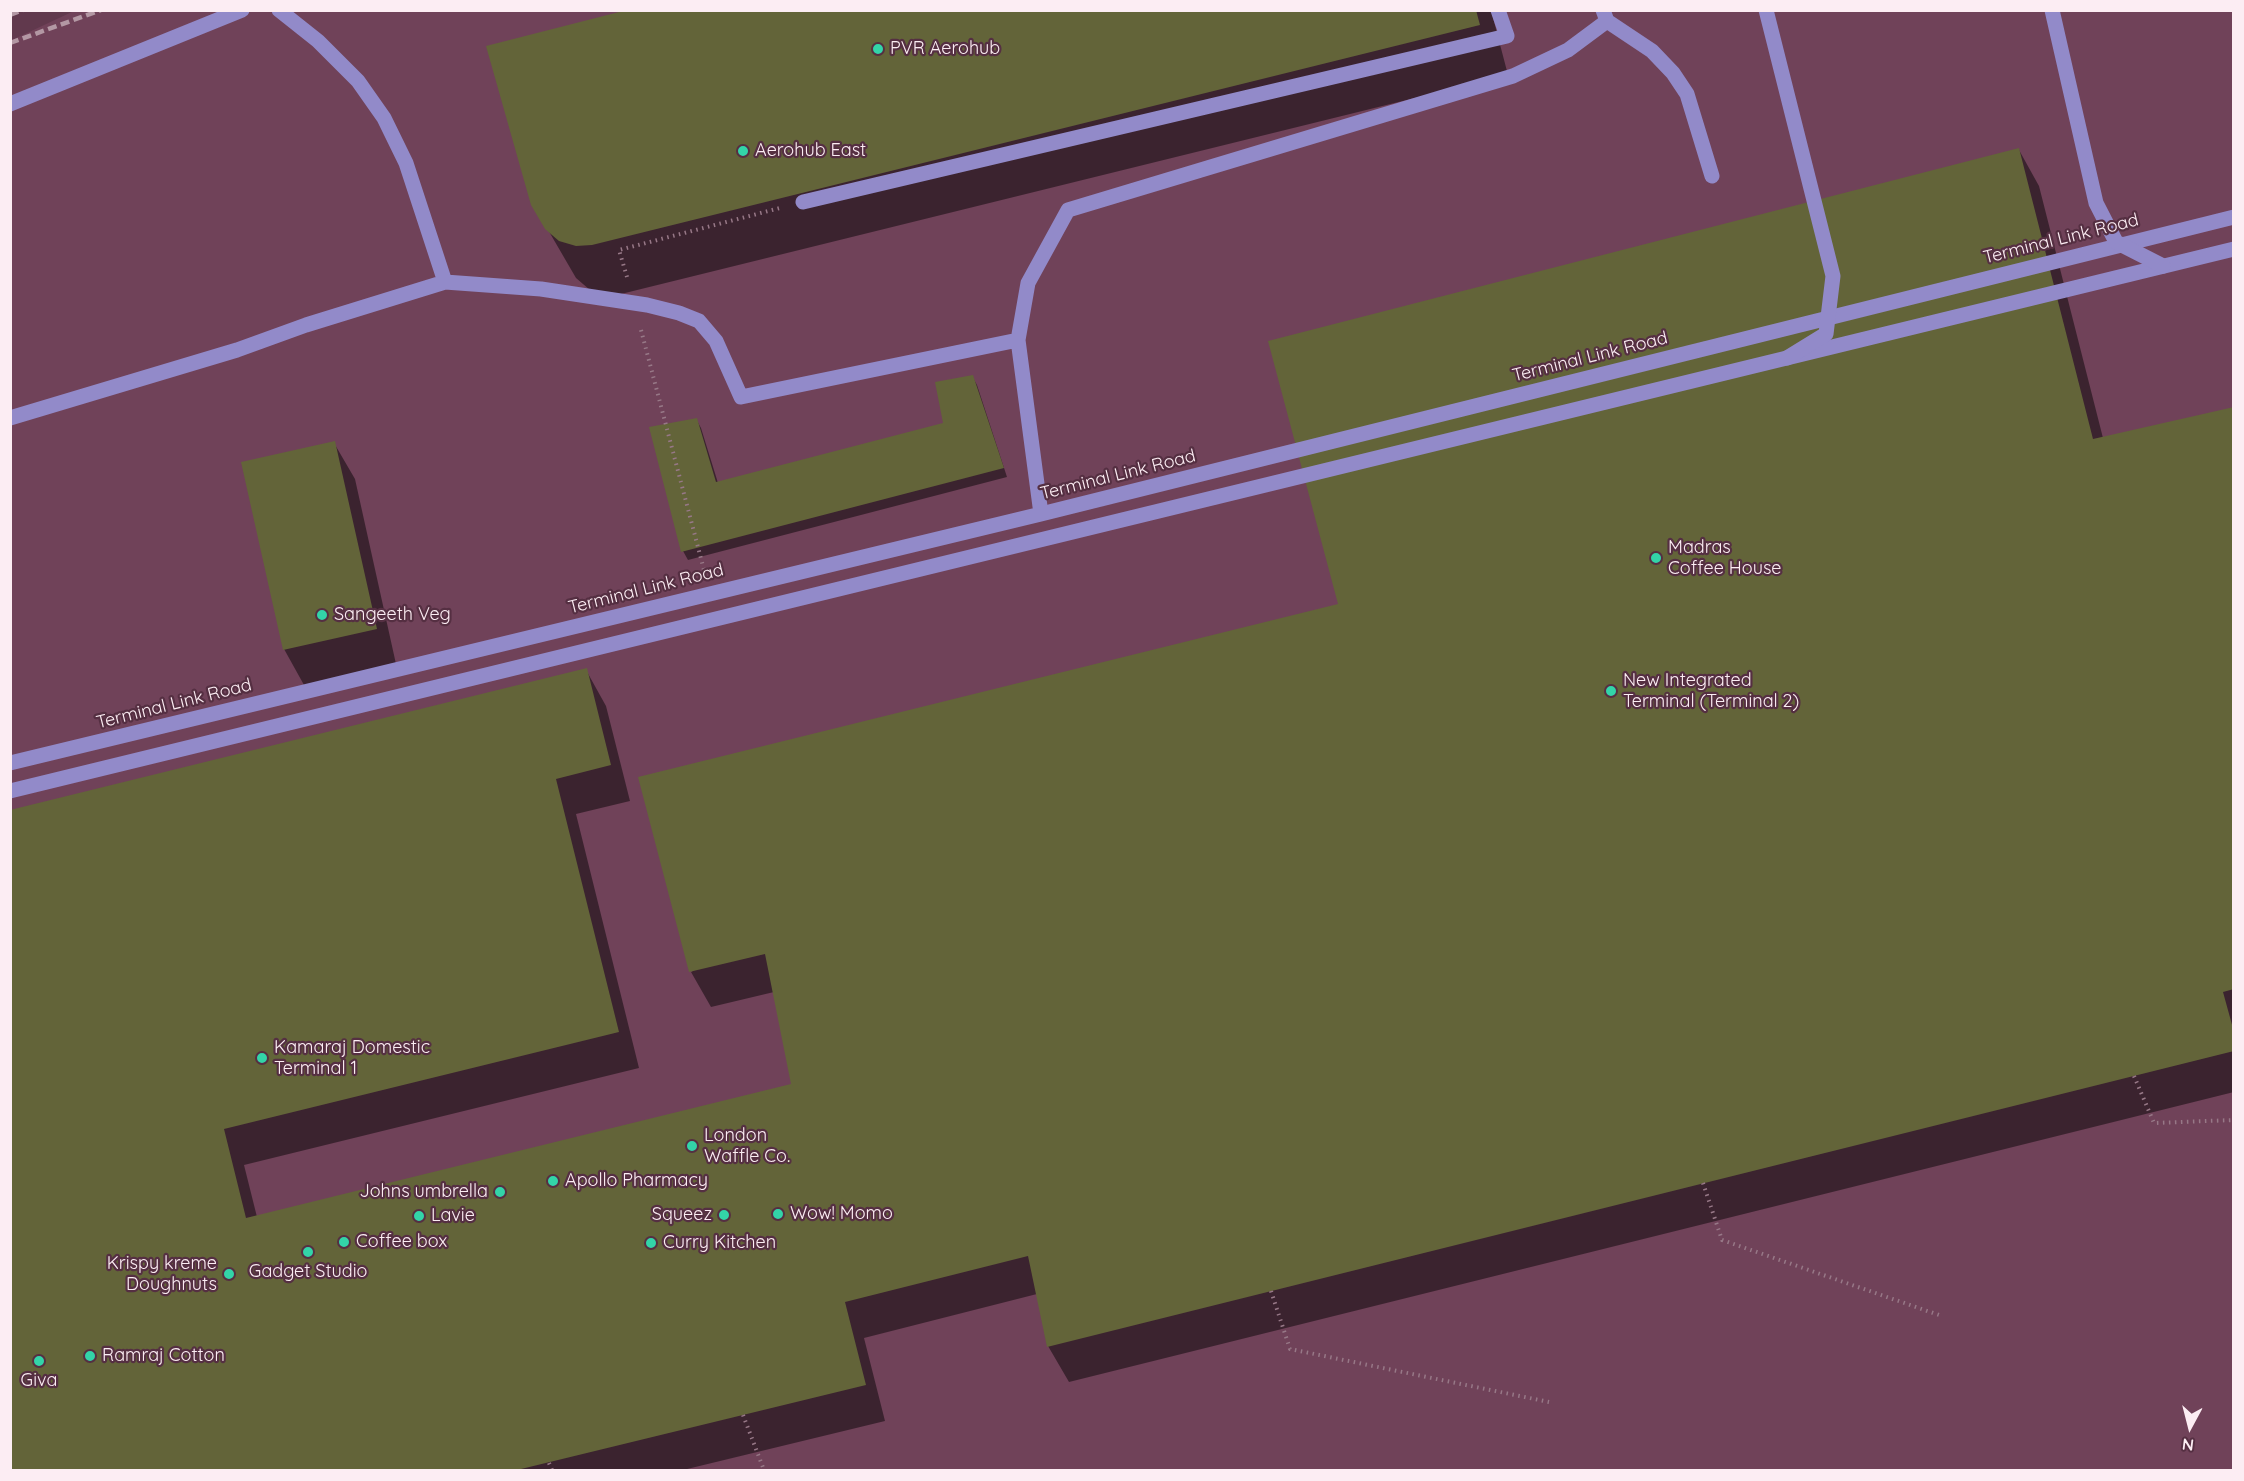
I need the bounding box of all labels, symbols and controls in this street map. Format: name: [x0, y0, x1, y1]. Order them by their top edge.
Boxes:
place label: PVR Aerohub: [890, 38, 1000, 60]
marker: PVR Aerohub: [871, 42, 885, 56]
place label: Aerohub East: [755, 140, 866, 162]
marker: Aerohub East: [736, 144, 750, 158]
street label: Terminal Link Road: [1981, 209, 2141, 269]
street label: Terminal Link Road: [1510, 327, 1670, 387]
street label: Terminal Link Road: [1038, 445, 1198, 505]
place label: Madras Coffee House: [1668, 537, 1782, 580]
marker: Madras Coffee House: [1649, 551, 1663, 565]
street label: Terminal Link Road: [566, 559, 726, 619]
place label: Sangeeth Veg: [334, 604, 451, 626]
marker: Sangeeth Veg: [315, 608, 329, 622]
place label: New Integrated Terminal (Terminal 2): [1623, 670, 1799, 712]
street label: Terminal Link Road: [94, 674, 254, 734]
marker: New Integrated Terminal (Terminal 2): [1604, 684, 1618, 698]
place label: Kamaraj Domestic Terminal 1: [274, 1037, 430, 1080]
marker: Kamaraj Domestic Terminal 1: [255, 1051, 269, 1065]
place label: London Waffle Co.: [704, 1125, 790, 1168]
marker: London Waffle Co.: [685, 1139, 699, 1153]
place label: Apollo Pharmacy: [565, 1170, 708, 1192]
marker: Apollo Pharmacy: [546, 1174, 560, 1188]
place label: Johns umbrella: [359, 1181, 488, 1203]
marker: Johns umbrella: [493, 1185, 507, 1199]
place label: Wow! Momo: [790, 1203, 893, 1225]
place label: Squeez: [652, 1204, 712, 1226]
place label: Lavie: [431, 1205, 475, 1227]
marker: Wow! Momo: [771, 1207, 785, 1221]
marker: Squeez: [717, 1208, 731, 1222]
marker: Lavie: [412, 1209, 426, 1223]
place label: Coffee box: [356, 1231, 447, 1253]
place label: Curry Kitchen: [663, 1232, 776, 1254]
marker: Coffee box: [337, 1235, 351, 1249]
marker: Curry Kitchen: [644, 1236, 658, 1250]
marker: Gadget Studio: [301, 1245, 315, 1259]
place label: Krispy kreme Doughnuts: [107, 1253, 217, 1296]
place label: Gadget Studio: [249, 1261, 367, 1283]
marker: Krispy kreme Doughnuts: [222, 1267, 236, 1281]
place label: Ramraj Cotton: [102, 1345, 225, 1367]
marker: Ramraj Cotton: [83, 1349, 97, 1363]
marker: Giva: [32, 1354, 46, 1368]
place label: Giva: [21, 1370, 57, 1392]
north arrow: [2160, 1397, 2220, 1457]
text: N: [2181, 1434, 2195, 1456]

